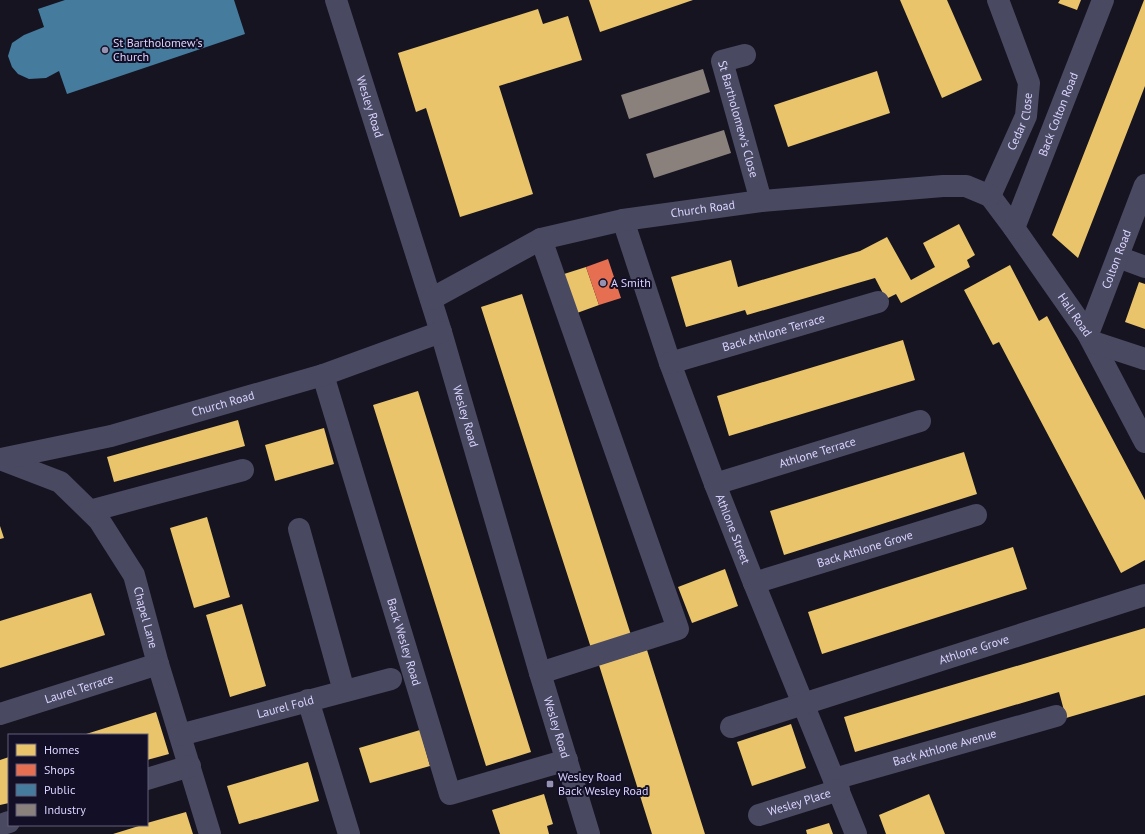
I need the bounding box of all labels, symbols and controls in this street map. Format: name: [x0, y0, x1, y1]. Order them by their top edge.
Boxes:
place label: St Bartholomew's Church: [113, 35, 203, 64]
marker: St Bartholomew's Church: [100, 45, 110, 55]
street label: St Bartholomew's Close: [715, 59, 762, 179]
street label: Back Colton Road: [1035, 70, 1081, 158]
street label: Wesley Road: [353, 74, 387, 139]
street label: Cedar Close: [1004, 92, 1035, 152]
street label: Church Road: [670, 197, 736, 220]
street label: Colton Road: [1098, 227, 1134, 291]
place label: A Smith: [611, 275, 651, 290]
marker: A Smith: [598, 278, 608, 288]
street label: Hall Road: [1055, 290, 1095, 339]
street label: Back Athlone Terrace: [720, 310, 827, 354]
street label: Wesley Road: [450, 383, 482, 449]
street label: Church Road: [190, 387, 256, 419]
street label: Athlone Terrace: [777, 433, 857, 471]
street label: Athlone Street: [713, 492, 754, 566]
street label: Back Athlone Grove: [815, 527, 915, 570]
street label: Chapel Lane: [130, 585, 161, 650]
street label: Back Wesley Road: [384, 596, 425, 687]
street label: Athlone Grove: [937, 631, 1011, 667]
street label: Laurel Terrace: [43, 671, 115, 706]
street label: Laurel Fold: [255, 692, 315, 721]
street label: Wesley Road: [541, 694, 573, 760]
street label: Back Athlone Avenue: [891, 725, 998, 769]
legend: [8, 734, 148, 826]
text: Homes: [44, 742, 79, 757]
text: Shops: [44, 762, 75, 777]
place label: Wesley Road Back Wesley Road: [558, 769, 648, 798]
marker: Wesley Road Back Wesley Road: [545, 779, 555, 789]
text: Public: [44, 782, 76, 797]
street label: Wesley Place: [765, 785, 833, 819]
text: Industry: [44, 802, 86, 817]

